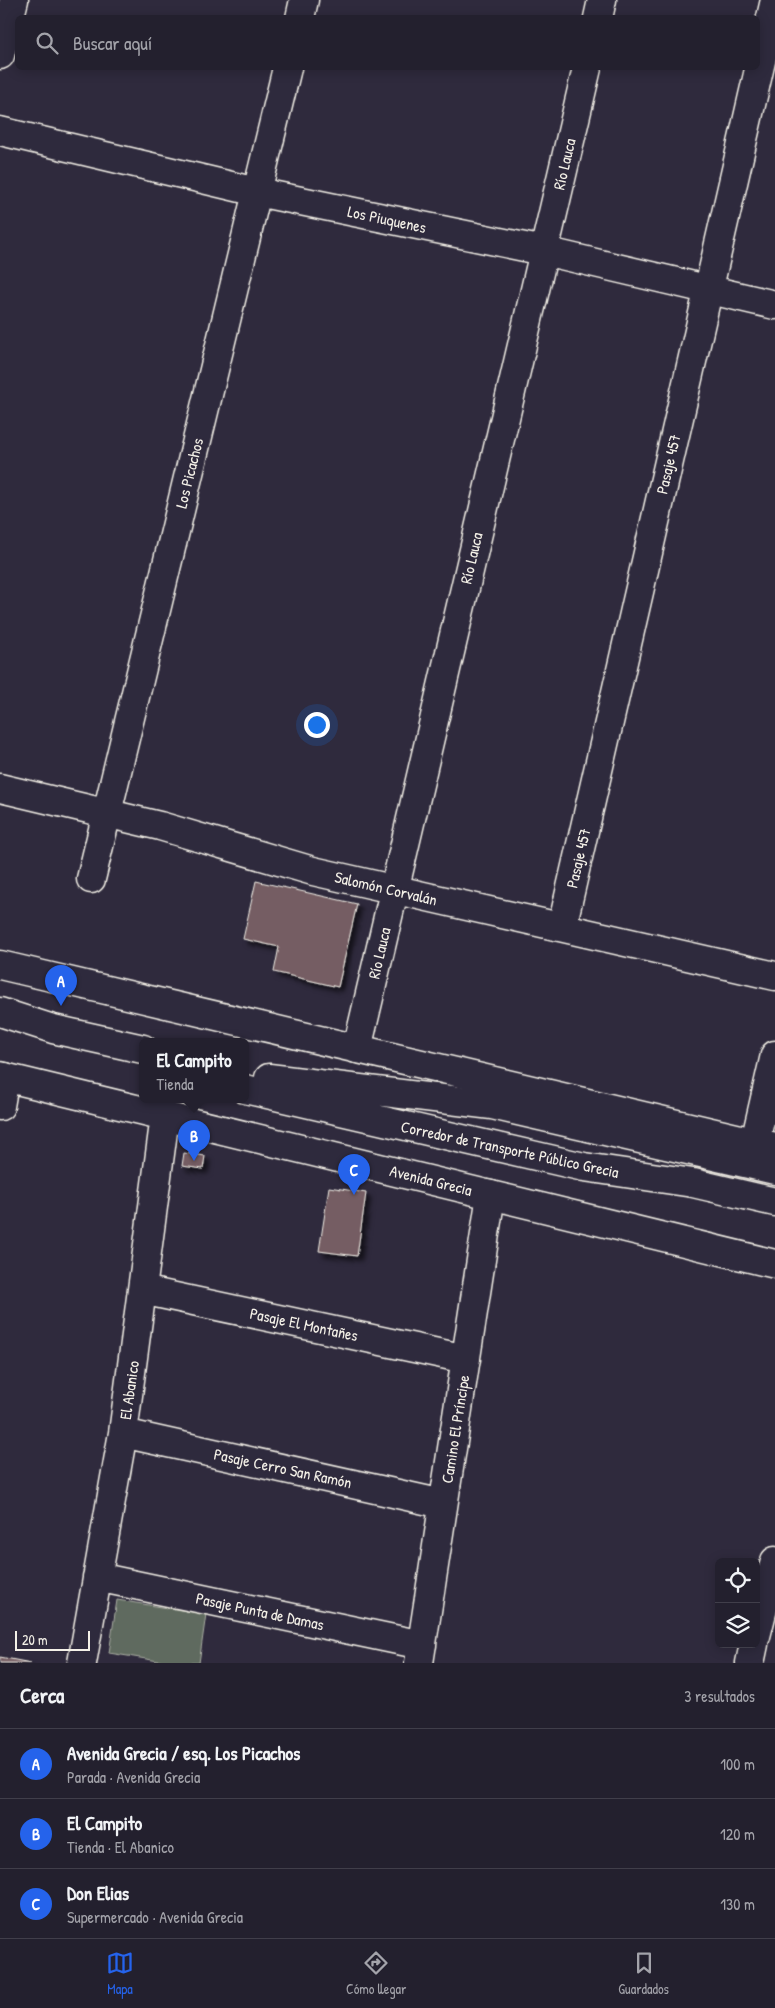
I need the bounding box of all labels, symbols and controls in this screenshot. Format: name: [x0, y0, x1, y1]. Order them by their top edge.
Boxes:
search box: [15, 15, 760, 70]
icon: search: [33, 29, 61, 57]
text: Buscar aquí: [73, 30, 152, 56]
street label: Río Lauca: [547, 136, 581, 192]
street label: Los Piuquenes: [346, 200, 428, 238]
street label: Pasaje 457: [650, 432, 686, 496]
street label: Los Picachos: [170, 436, 208, 510]
street label: Río Lauca: [454, 530, 488, 586]
your location: [304, 712, 330, 738]
street label: Pasaje 457: [560, 826, 596, 890]
street label: Salomón Corvalán: [333, 866, 439, 910]
street label: Río Lauca: [362, 925, 396, 981]
pin: A: [45, 965, 77, 1006]
popup: [139, 1038, 249, 1103]
text: El Campito: [156, 1047, 232, 1073]
text: Tienda: [156, 1073, 194, 1095]
street label: Corredor de Transporte Público Grecia: [399, 1115, 621, 1183]
pin: B: [178, 1120, 210, 1161]
pin: C: [338, 1154, 370, 1195]
street label: Avenida Grecia: [388, 1159, 474, 1201]
street label: Pasaje El Montañes: [248, 1302, 360, 1346]
street label: El Abanico: [114, 1359, 144, 1421]
street label: Camino El Príncipe: [436, 1373, 475, 1485]
street label: Pasaje Cerro San Ramón: [212, 1443, 354, 1493]
map controls: [715, 1558, 760, 1648]
button: locate: [715, 1558, 760, 1603]
street label: Pasaje Punta de Damas: [194, 1587, 326, 1635]
button: layers: [715, 1603, 760, 1648]
scale bar: [15, 1628, 90, 1651]
text: 20 m: [22, 1630, 48, 1649]
text: Cerca: [20, 1681, 64, 1710]
text: 3 resultados: [684, 1685, 755, 1707]
text: Avenida Grecia / esq. Los Picachos: [67, 1740, 300, 1766]
text: A: [32, 1753, 40, 1775]
text: 100 m: [720, 1753, 755, 1775]
text: Parada · Avenida Grecia: [67, 1766, 200, 1788]
text: El Campito: [67, 1810, 142, 1836]
text: B: [32, 1823, 40, 1845]
text: 120 m: [720, 1823, 755, 1845]
text: Tienda · El Abanico: [67, 1836, 174, 1858]
text: Don Elias: [67, 1880, 129, 1906]
text: C: [32, 1893, 40, 1915]
text: 130 m: [720, 1893, 755, 1915]
text: Supermercado · Avenida Grecia: [67, 1906, 243, 1928]
tab: Mapa: [106, 1949, 134, 1998]
tab: Cómo llegar: [346, 1949, 406, 1998]
tab: Guardados: [618, 1949, 669, 1998]

